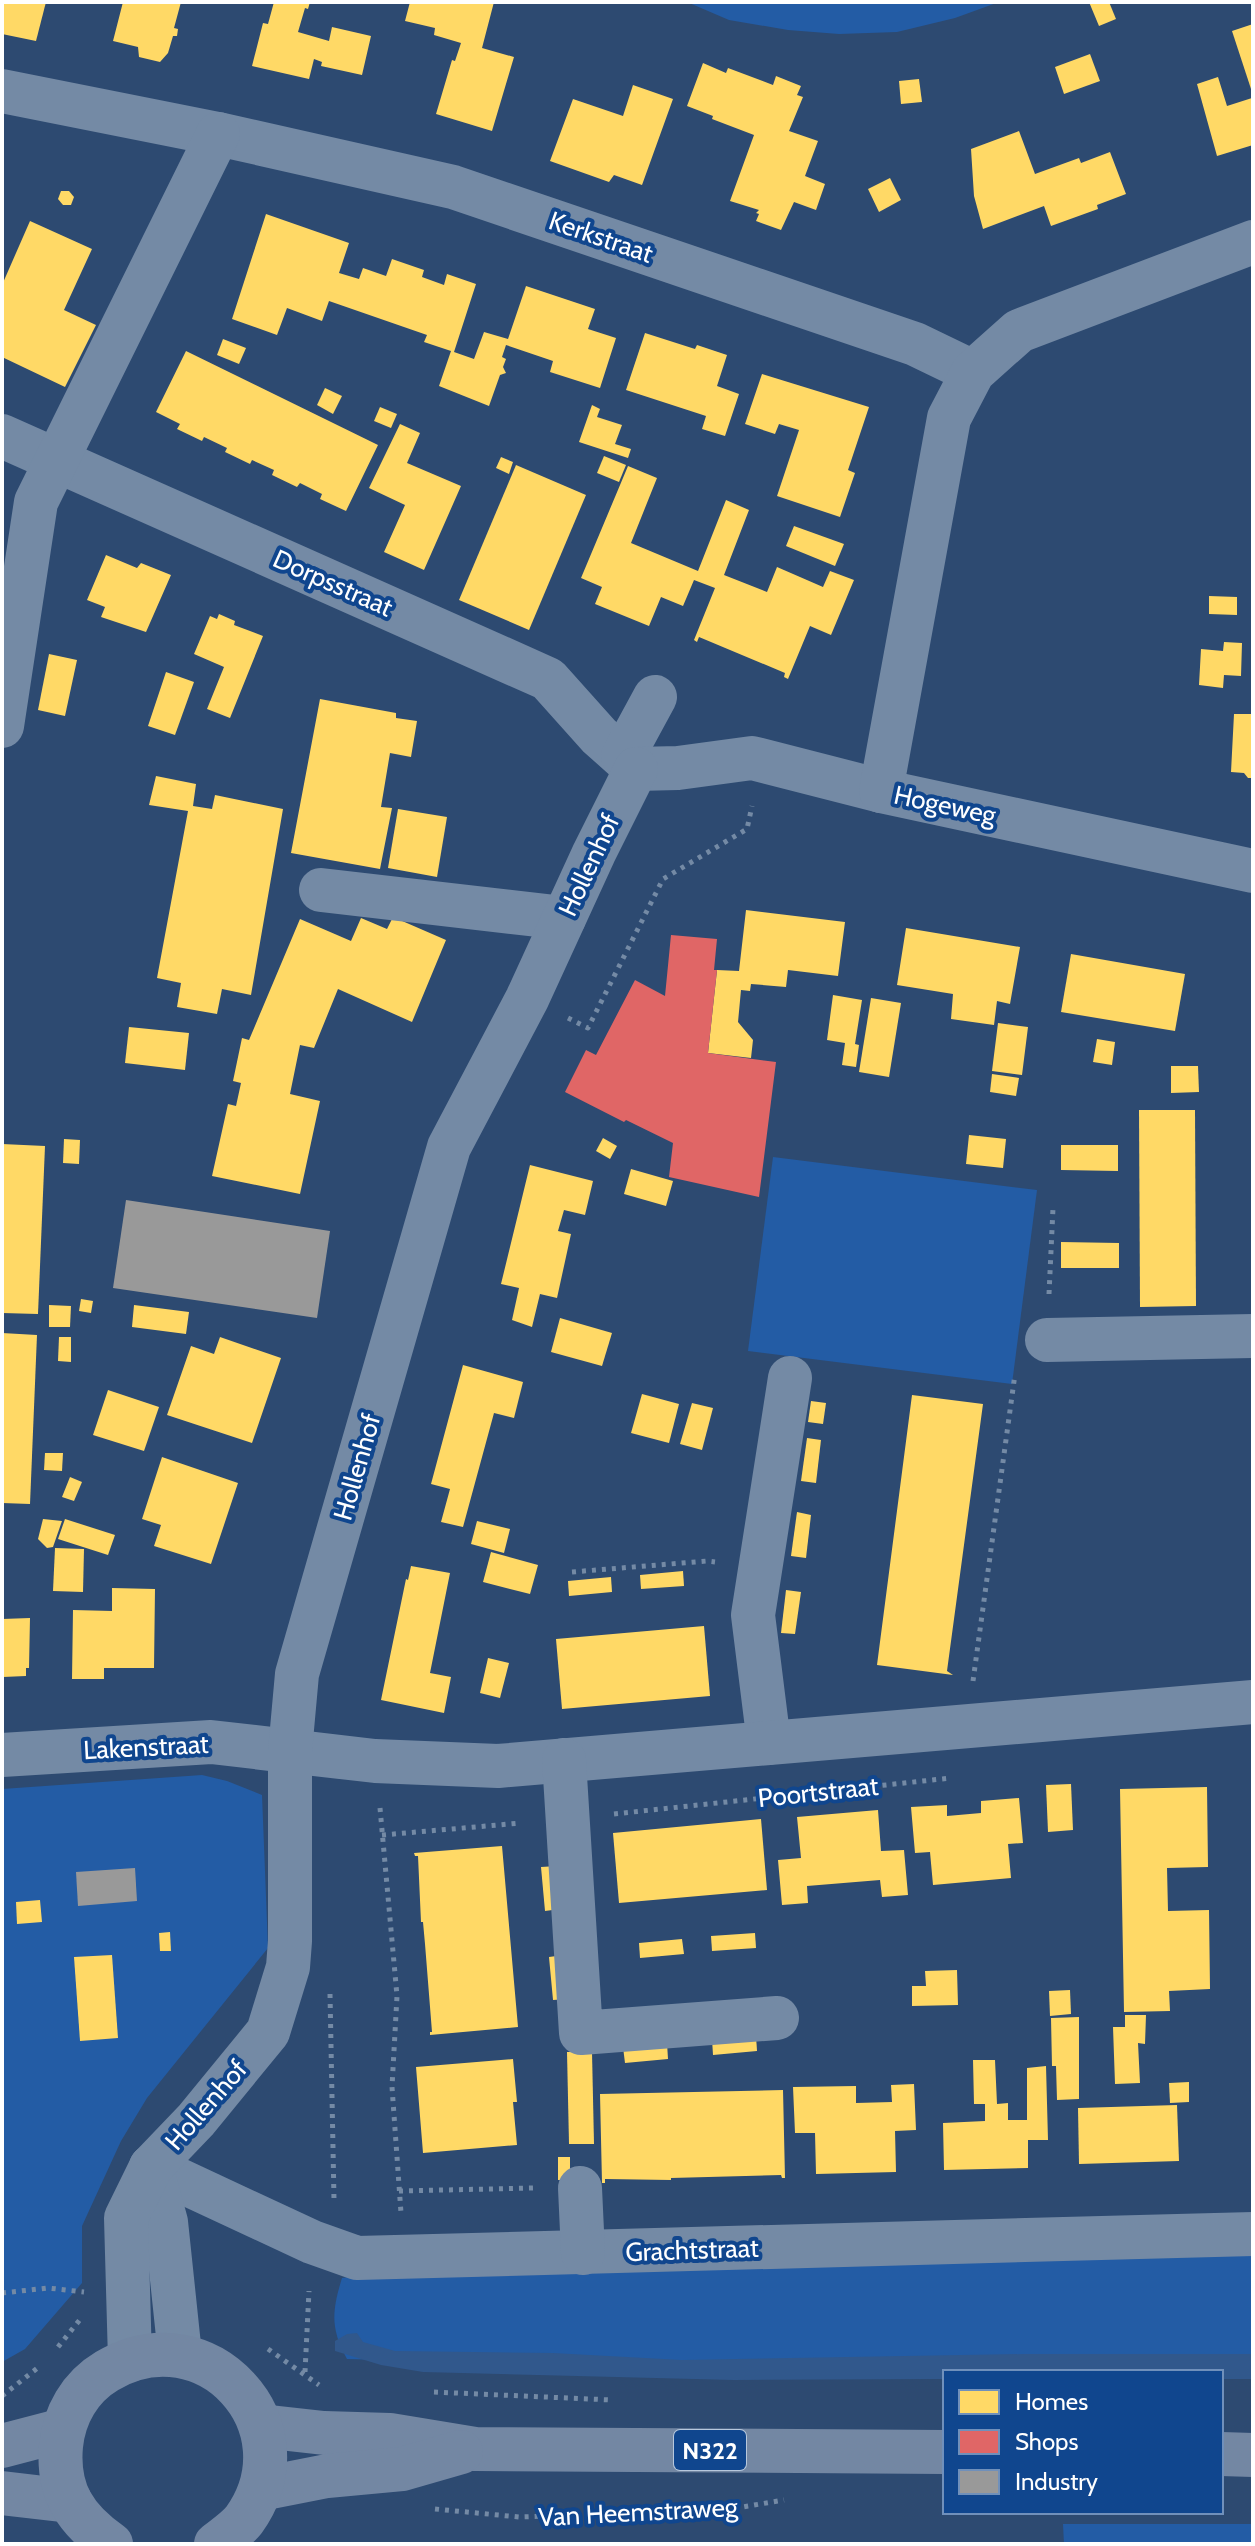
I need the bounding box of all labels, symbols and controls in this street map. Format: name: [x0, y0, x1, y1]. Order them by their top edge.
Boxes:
street label: Kerkstraat: [545, 204, 658, 270]
street label: Dorpsstraat: [268, 542, 398, 624]
street label: Hogeweg: [891, 779, 1000, 832]
street label: Hollenhof: [551, 808, 627, 921]
street label: Hollenhof: [327, 1410, 388, 1524]
street label: Lakenstraat: [83, 1728, 210, 1766]
street label: Poortstraat: [756, 1770, 880, 1814]
street label: Hollenhof: [158, 2053, 254, 2157]
street label: Grachtstraat: [625, 2232, 759, 2268]
legend: [943, 2370, 1223, 2514]
text: Homes: [1015, 2387, 1088, 2416]
text: Shops: [1015, 2427, 1078, 2456]
road number: N322: [674, 2430, 746, 2470]
text: Industry: [1015, 2467, 1098, 2496]
street label: Van Heemstraweg: [537, 2491, 740, 2533]

